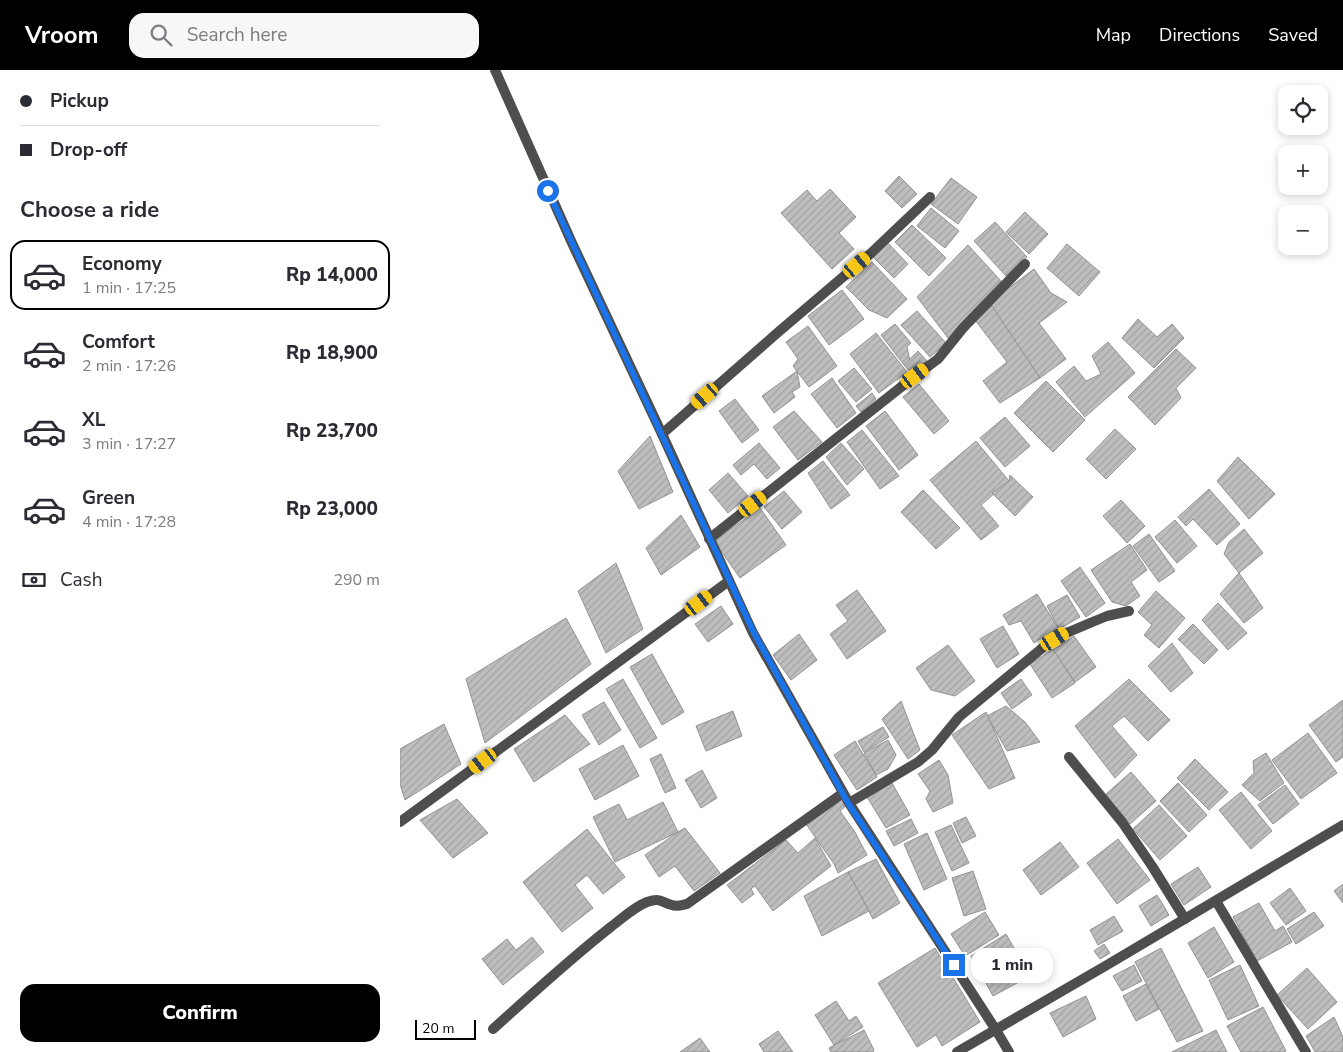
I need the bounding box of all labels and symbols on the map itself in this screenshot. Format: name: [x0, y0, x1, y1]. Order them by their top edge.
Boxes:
route start: [537, 180, 559, 202]
car: [840, 250, 873, 280]
car: [898, 361, 931, 391]
car: [688, 380, 721, 412]
car: [736, 489, 769, 519]
car: [682, 588, 715, 618]
car: [1038, 625, 1071, 653]
car: [466, 746, 499, 776]
callout: 1 min: [972, 948, 1054, 982]
route end: [943, 954, 965, 976]
scale bar: [415, 1017, 476, 1040]

